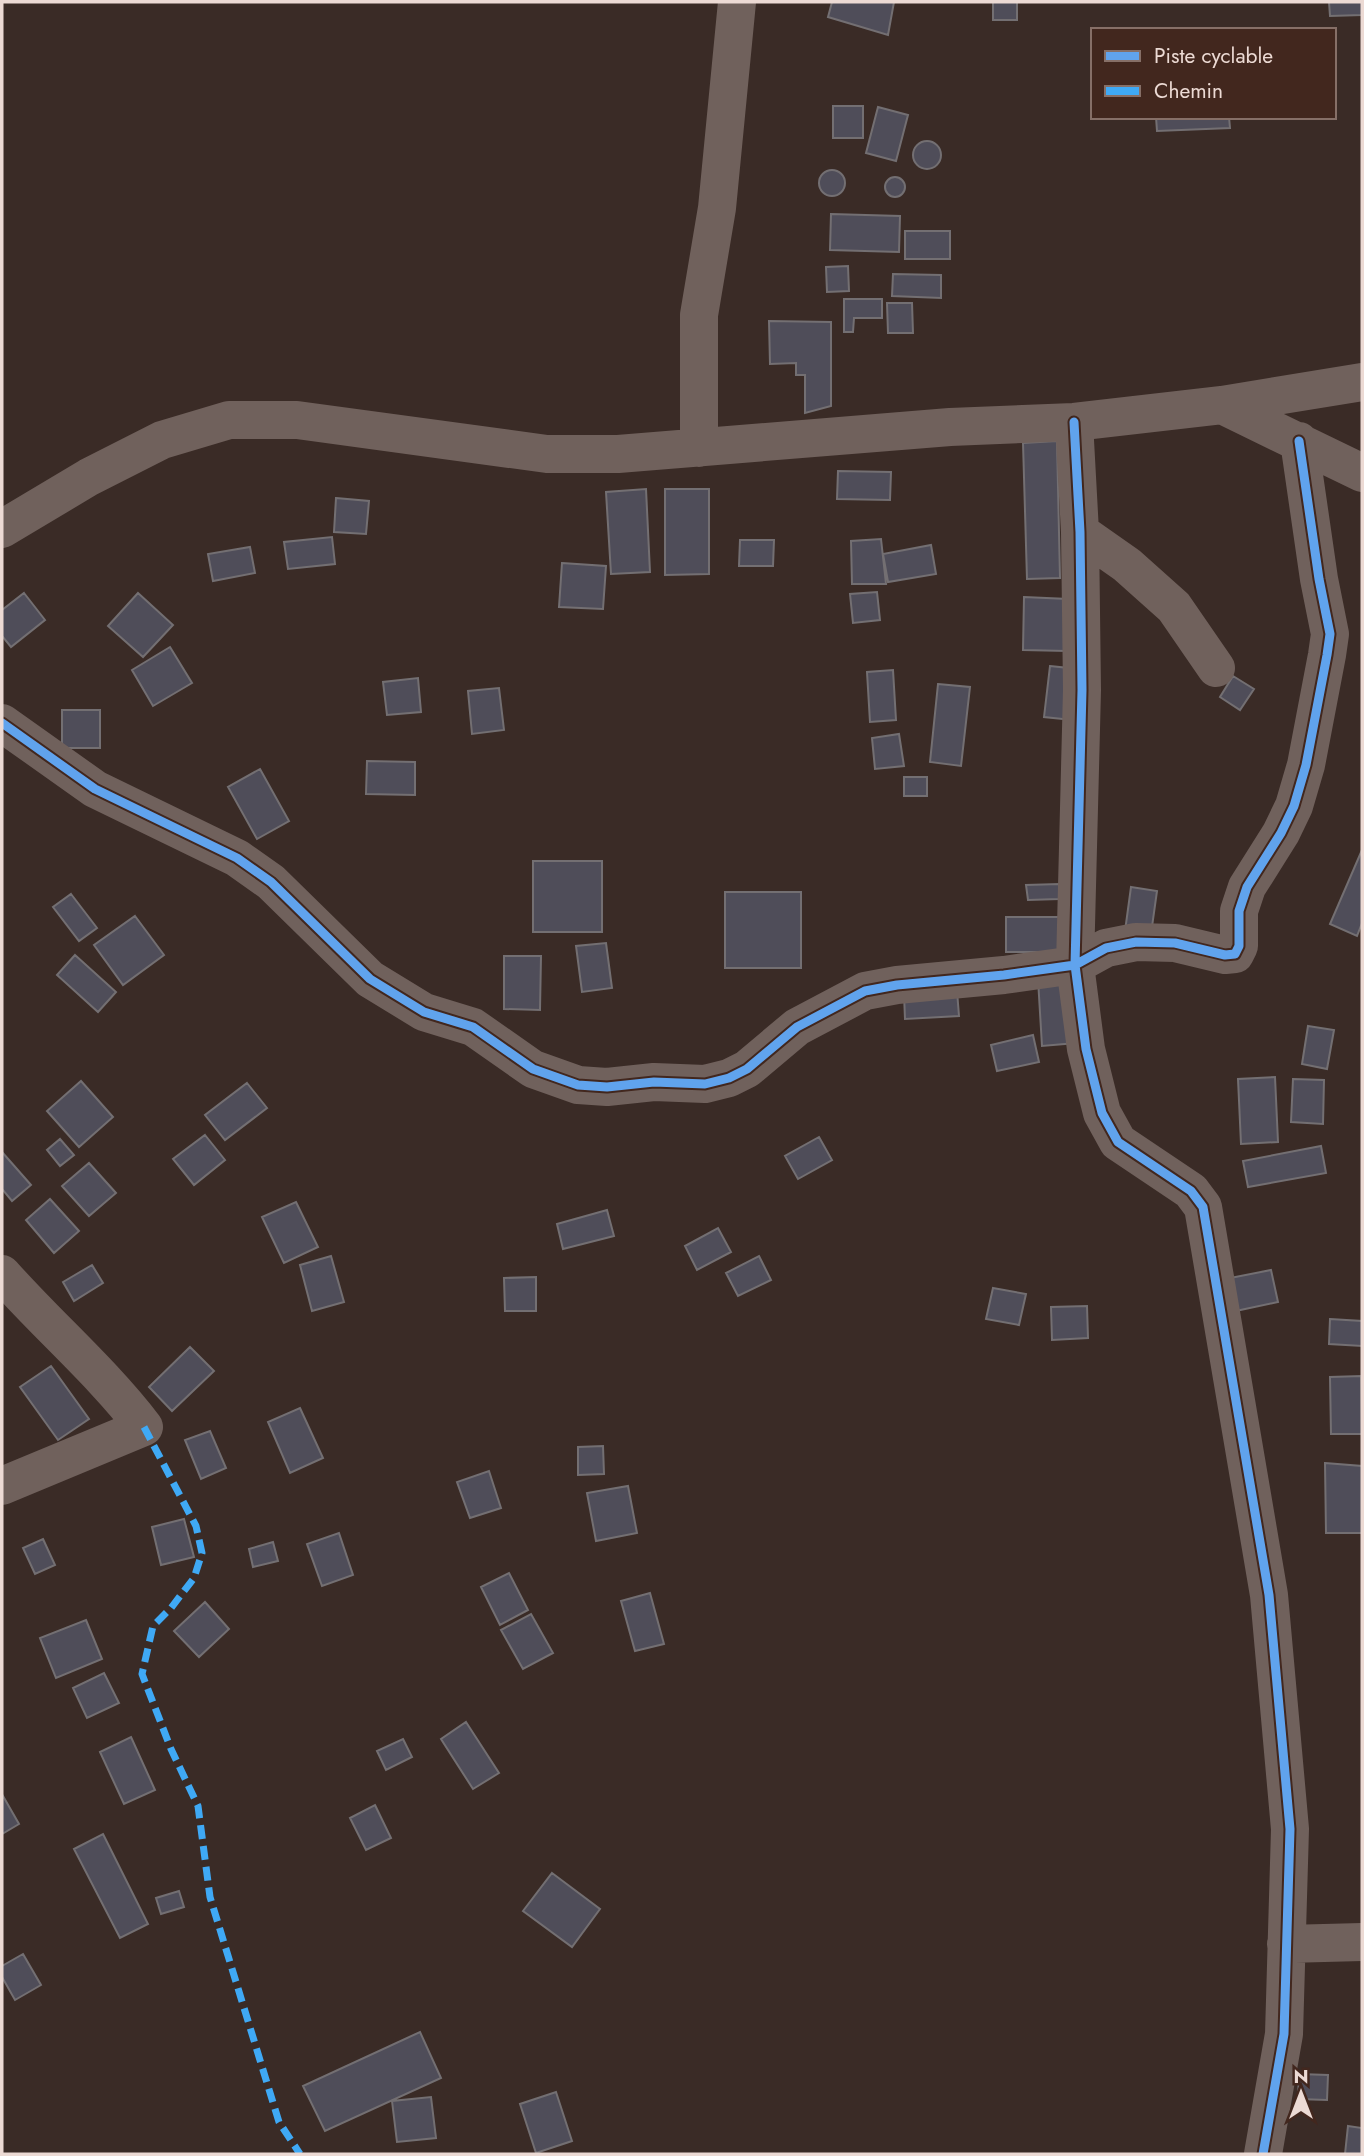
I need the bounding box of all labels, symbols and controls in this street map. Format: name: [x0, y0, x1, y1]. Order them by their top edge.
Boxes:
legend: [1091, 28, 1336, 119]
text: Piste cyclable: [1154, 41, 1273, 71]
text: Chemin: [1154, 76, 1223, 106]
north arrow: [1266, 2058, 1336, 2128]
text: N: [1293, 2063, 1309, 2090]

